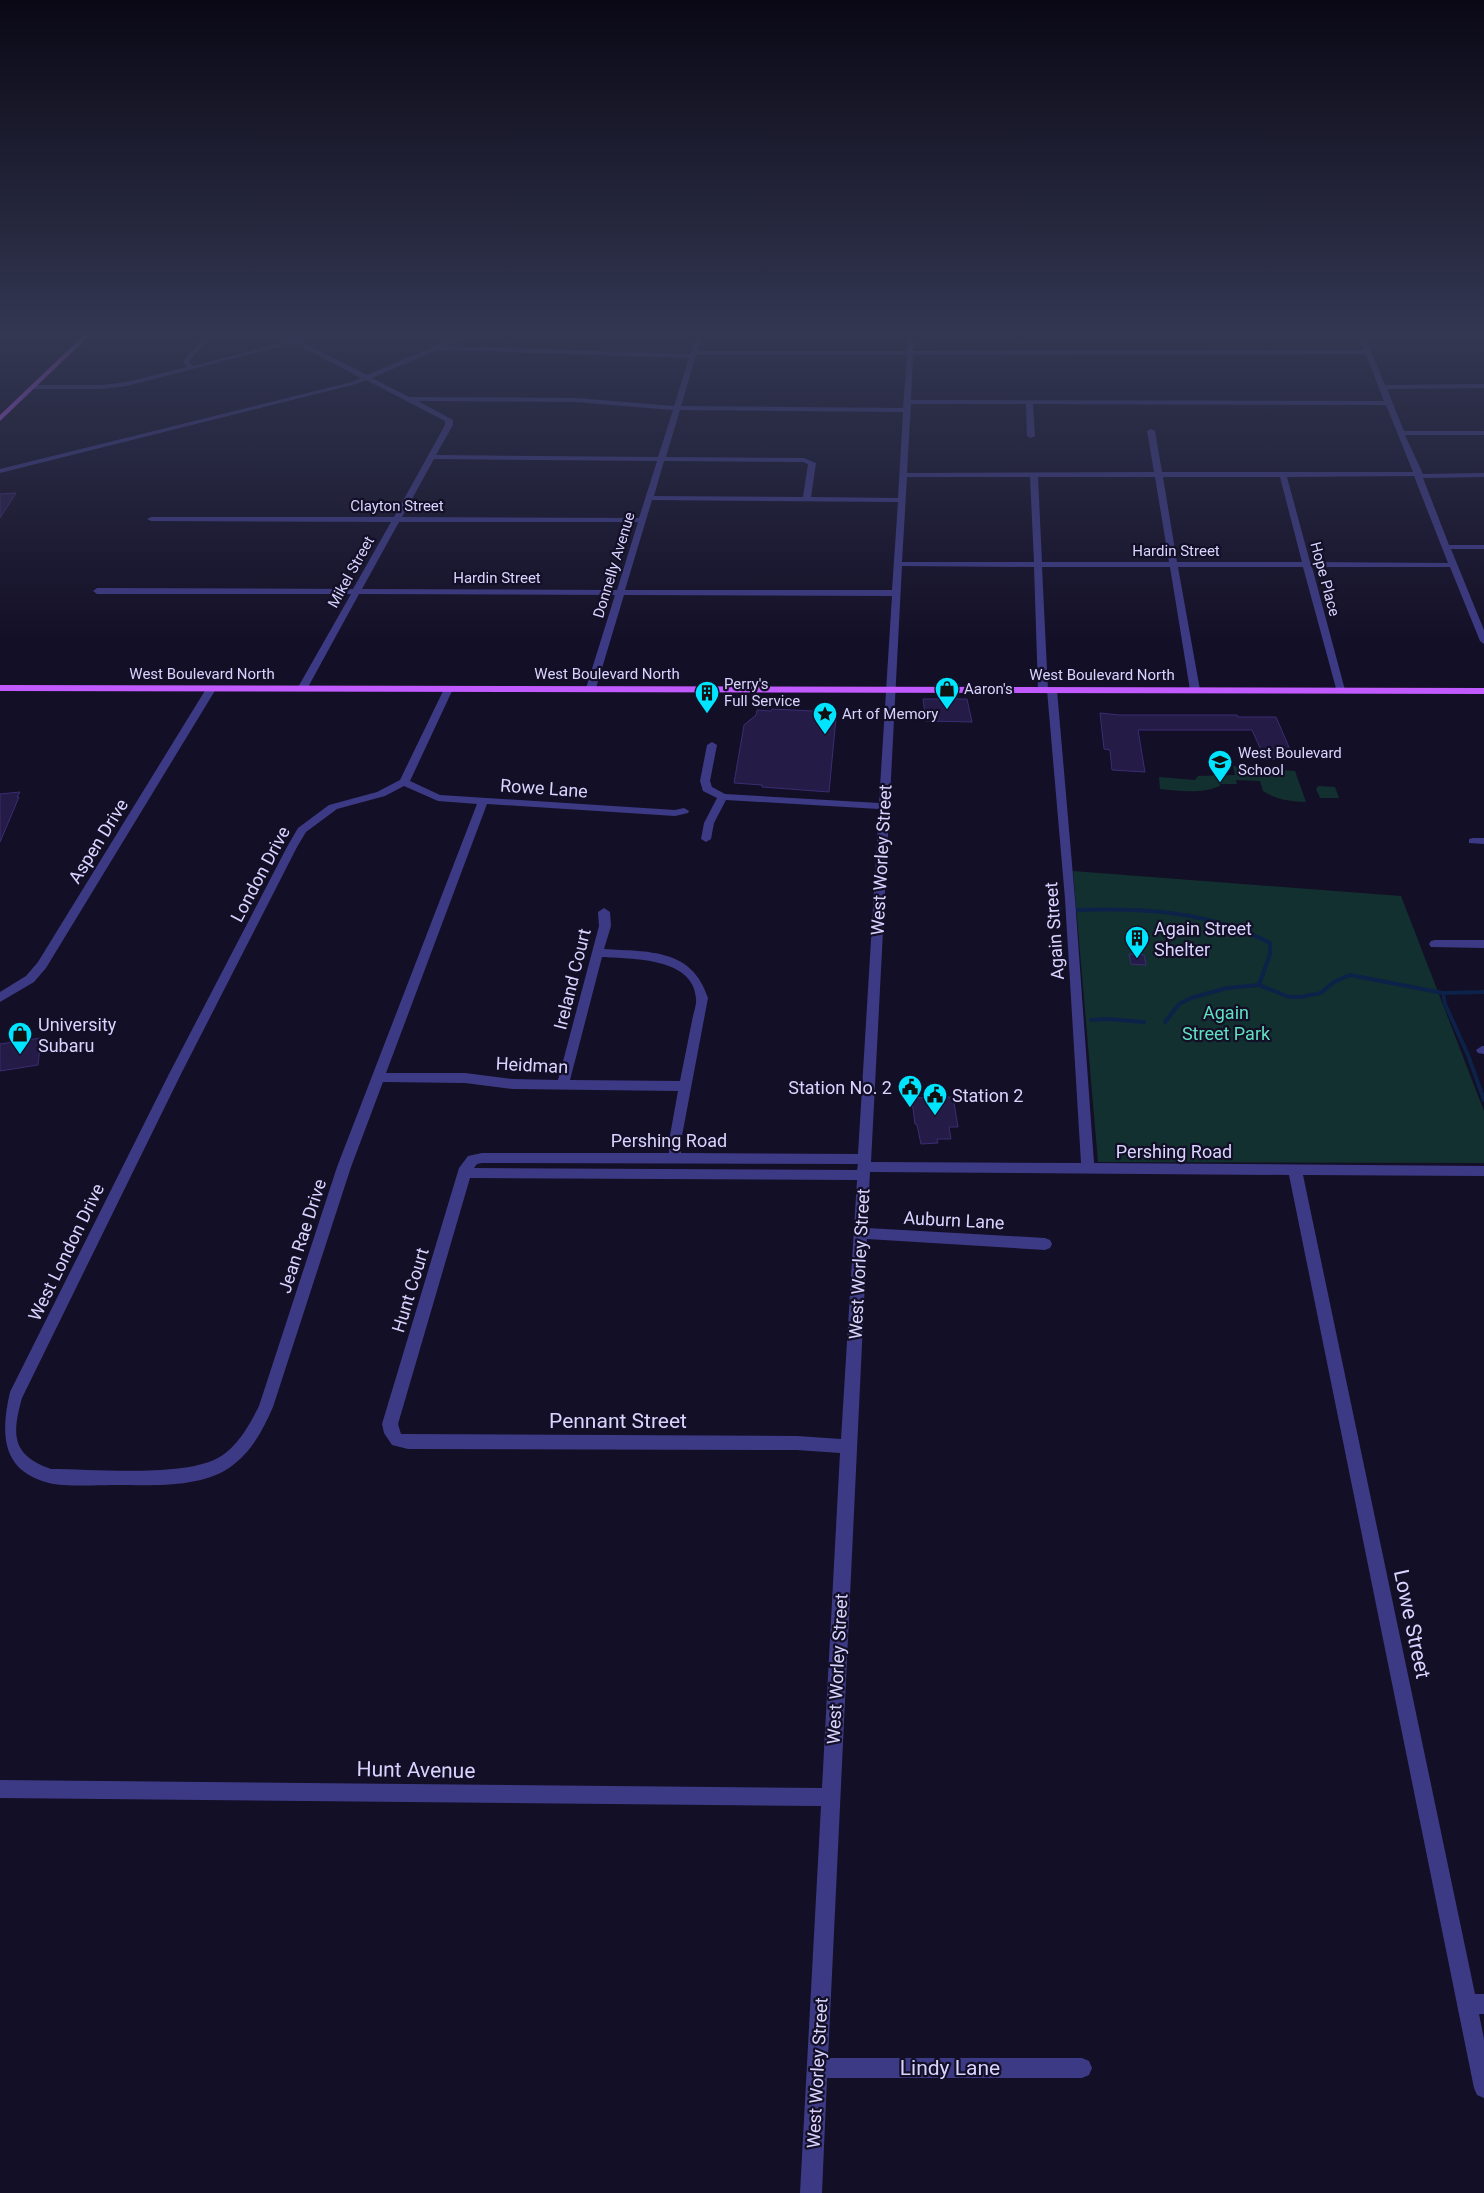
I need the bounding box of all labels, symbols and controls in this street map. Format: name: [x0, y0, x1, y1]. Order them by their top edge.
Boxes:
street label: Clayton Street: [350, 497, 444, 515]
street label: Donnelly Avenue: [589, 510, 639, 620]
street label: Mikel Street: [324, 533, 378, 611]
street label: Hope Place: [1306, 540, 1344, 618]
street label: Hardin Street: [1132, 542, 1220, 560]
street label: Hardin Street: [453, 569, 541, 587]
street label: West Boulevard North: [129, 665, 275, 683]
street label: West Boulevard North: [534, 665, 680, 683]
street label: West Boulevard North: [1029, 666, 1175, 684]
place label: Perry's Full Service: [724, 675, 800, 710]
shop icon: Aaron's: [934, 676, 960, 710]
building icon: Perry's Full Service: [694, 680, 720, 714]
place label: Aaron's: [964, 680, 1013, 698]
place icon: Art of Memory: [812, 701, 838, 735]
place label: Art of Memory: [842, 705, 938, 723]
place label: West Boulevard School: [1238, 744, 1342, 779]
school or university icon: West Boulevard School: [1207, 749, 1233, 783]
street label: Rowe Lane: [499, 774, 589, 802]
street label: West Worley Street: [867, 784, 895, 936]
street label: Aspen Drive: [64, 795, 132, 887]
street label: London Drive: [226, 823, 294, 925]
street label: Again Street: [1040, 881, 1068, 981]
place label: Again Street Shelter: [1154, 918, 1252, 960]
building icon: Again Street Shelter: [1124, 925, 1150, 959]
street label: Ireland Court: [549, 926, 595, 1032]
park label: Again Street Park: [1182, 1002, 1271, 1044]
place label: University Subaru: [38, 1014, 117, 1056]
shop icon: University Subaru: [7, 1021, 33, 1055]
street label: Heidman: [495, 1053, 569, 1077]
public building icon: Station No. 2: [897, 1074, 923, 1108]
place label: Station No. 2: [788, 1077, 892, 1098]
public building icon: Station 2: [922, 1082, 948, 1116]
place label: Station 2: [952, 1085, 1023, 1106]
street label: Pershing Road: [611, 1130, 727, 1151]
street label: Pershing Road: [1116, 1141, 1232, 1162]
street label: Jean Rae Drive: [274, 1176, 330, 1296]
street label: West London Drive: [24, 1180, 108, 1324]
street label: West Worley Street: [845, 1188, 873, 1340]
street label: Auburn Lane: [903, 1207, 1005, 1233]
street label: Hunt Court: [387, 1245, 433, 1335]
street label: Pennant Street: [549, 1409, 687, 1433]
street label: Lowe Street: [1389, 1567, 1435, 1681]
street label: West Worley Street: [823, 1593, 851, 1745]
street label: Hunt Avenue: [356, 1757, 476, 1783]
street label: West Worley Street: [803, 1997, 831, 2149]
street label: Lindy Lane: [900, 2056, 1000, 2080]

